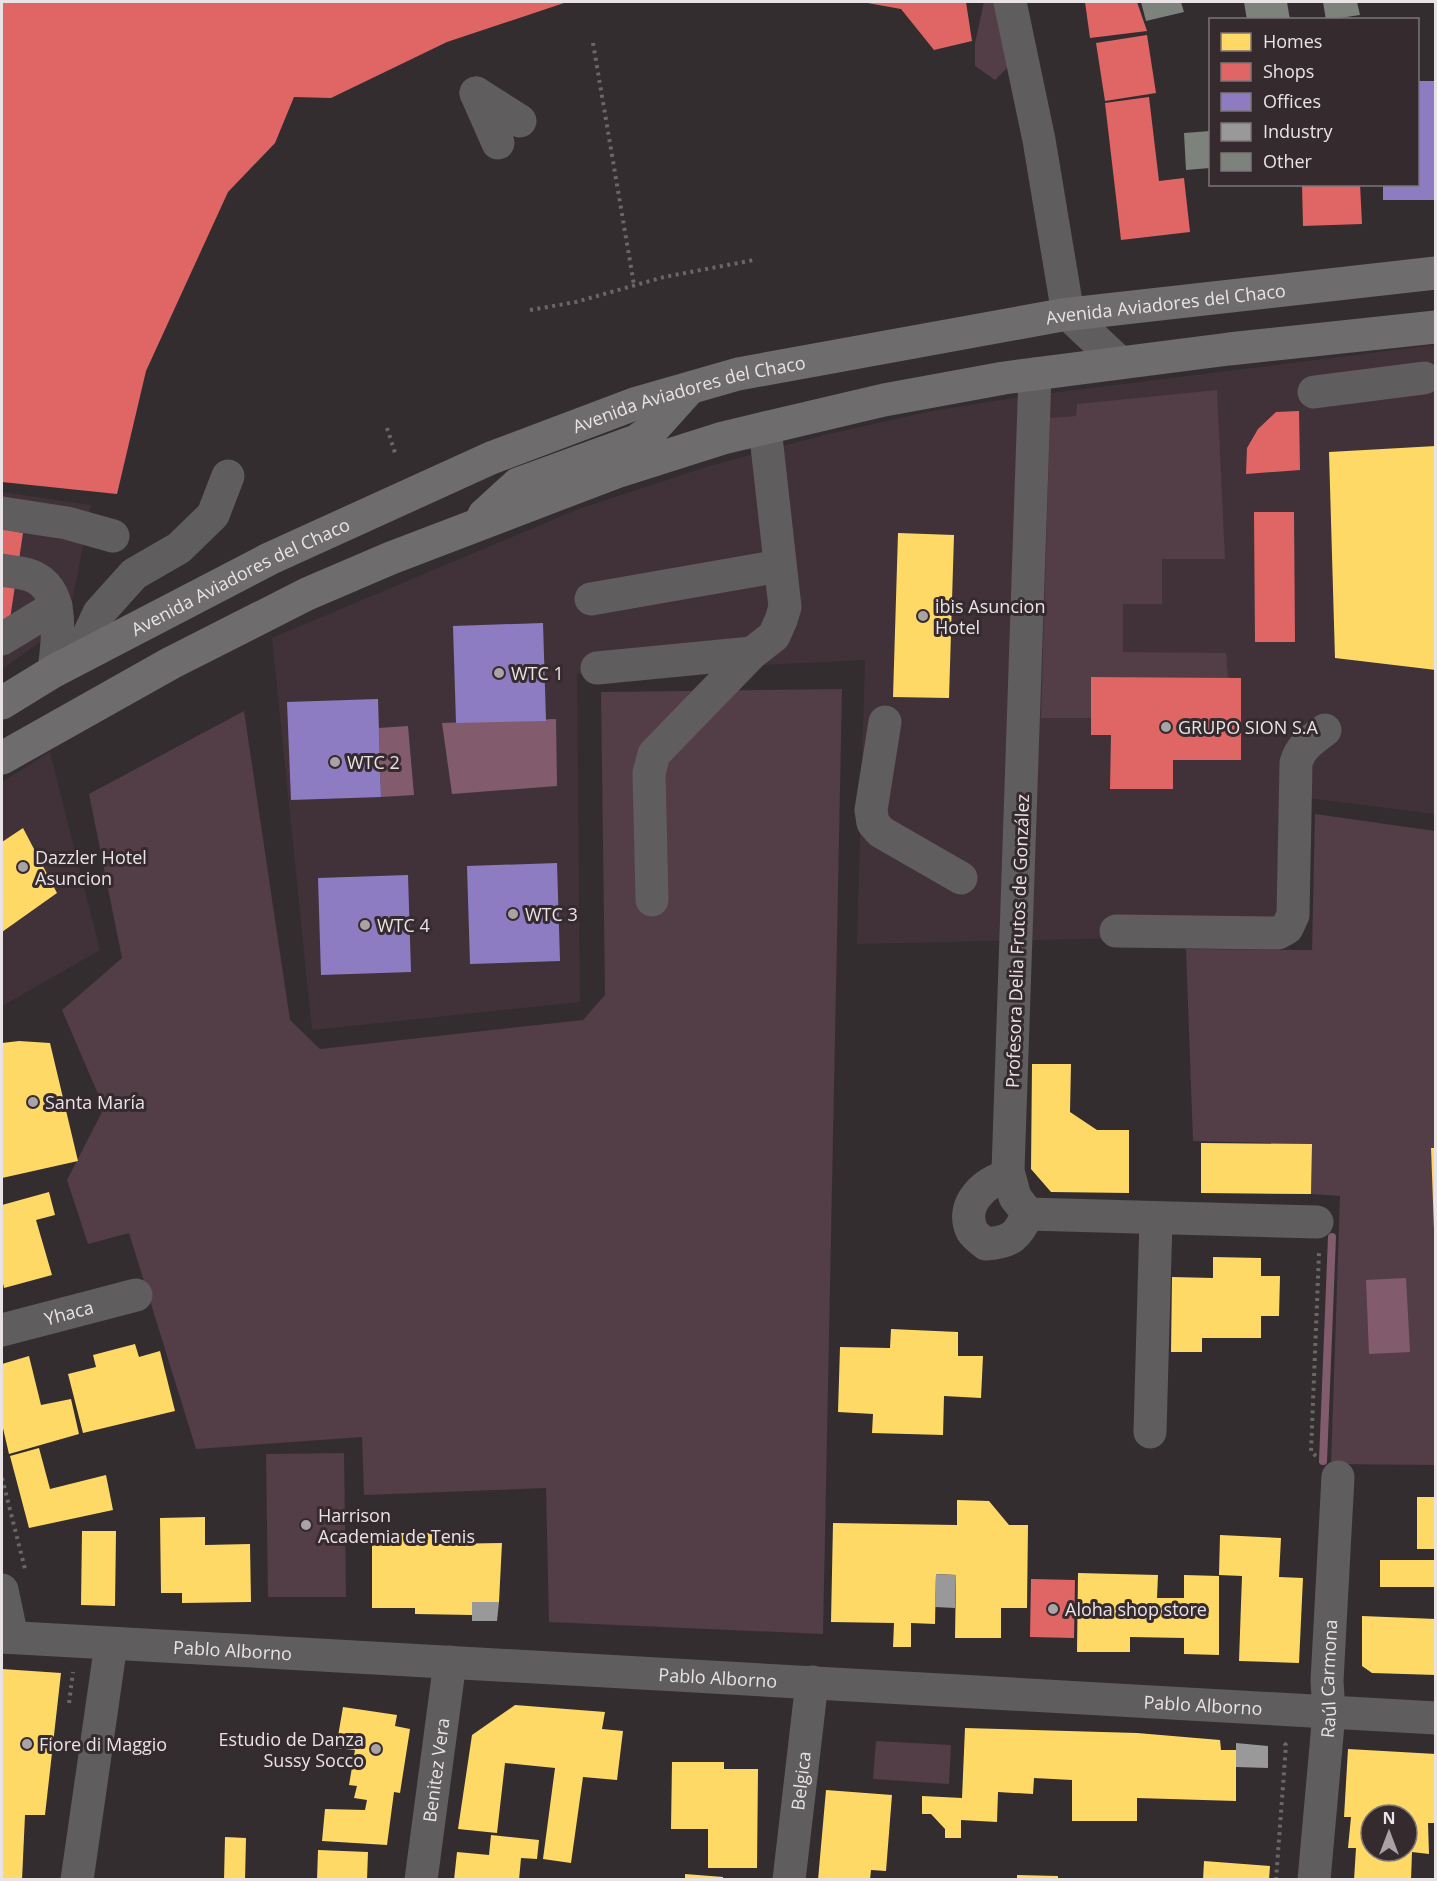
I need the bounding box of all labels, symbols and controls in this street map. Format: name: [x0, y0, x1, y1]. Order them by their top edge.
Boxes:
legend: [1209, 18, 1419, 186]
text: Homes: [1263, 29, 1322, 53]
text: Shops: [1263, 59, 1314, 83]
text: Offices: [1263, 89, 1321, 113]
text: Industry: [1263, 119, 1333, 143]
text: Other: [1263, 149, 1313, 173]
street label: Avenida Aviadores del Chaco: [1044, 278, 1287, 330]
street label: Avenida Aviadores del Chaco: [569, 350, 807, 438]
street label: Avenida Aviadores del Chaco: [127, 512, 353, 641]
place label: ibis Asuncion Hotel: [935, 594, 1045, 639]
marker: ibis Asuncion Hotel: [916, 609, 930, 623]
place label: WTC 1: [511, 661, 564, 685]
marker: WTC 1: [492, 666, 506, 680]
place label: GRUPO SION S.A: [1178, 715, 1319, 739]
marker: GRUPO SION S.A: [1159, 720, 1173, 734]
place label: WTC 2: [347, 750, 400, 774]
marker: WTC 2: [328, 755, 342, 769]
street label: Profesora Delia Frutos de González: [1000, 794, 1034, 1088]
place label: Dazzler Hotel Asuncion: [35, 845, 147, 890]
marker: Dazzler Hotel Asuncion: [16, 860, 30, 874]
place label: WTC 3: [525, 902, 578, 926]
marker: WTC 3: [506, 907, 520, 921]
place label: WTC 4: [377, 913, 430, 937]
marker: WTC 4: [358, 918, 372, 932]
place label: Santa María: [45, 1090, 145, 1114]
marker: Santa María: [26, 1095, 40, 1109]
street label: Yhaca: [42, 1295, 96, 1330]
place label: Harrison Academia de Tenis: [318, 1503, 475, 1548]
marker: Harrison Academia de Tenis: [299, 1518, 313, 1532]
place label: Aloha shop store: [1065, 1597, 1207, 1621]
marker: Aloha shop store: [1046, 1602, 1060, 1616]
street label: Raúl Carmona: [1315, 1619, 1342, 1739]
street label: Pablo Alborno: [173, 1635, 293, 1665]
street label: Pablo Alborno: [658, 1662, 778, 1693]
street label: Pablo Alborno: [1143, 1690, 1263, 1720]
street label: Benitez Vera: [417, 1716, 454, 1824]
place label: Estudio de Danza Sussy Socco: [219, 1727, 364, 1772]
place label: Fiore di Maggio: [39, 1732, 167, 1756]
marker: Fiore di Maggio: [20, 1737, 34, 1751]
marker: Estudio de Danza Sussy Socco: [369, 1742, 383, 1756]
street label: Belgica: [785, 1750, 816, 1811]
north arrow: [1359, 1803, 1419, 1863]
text: N: [1382, 1807, 1396, 1829]

